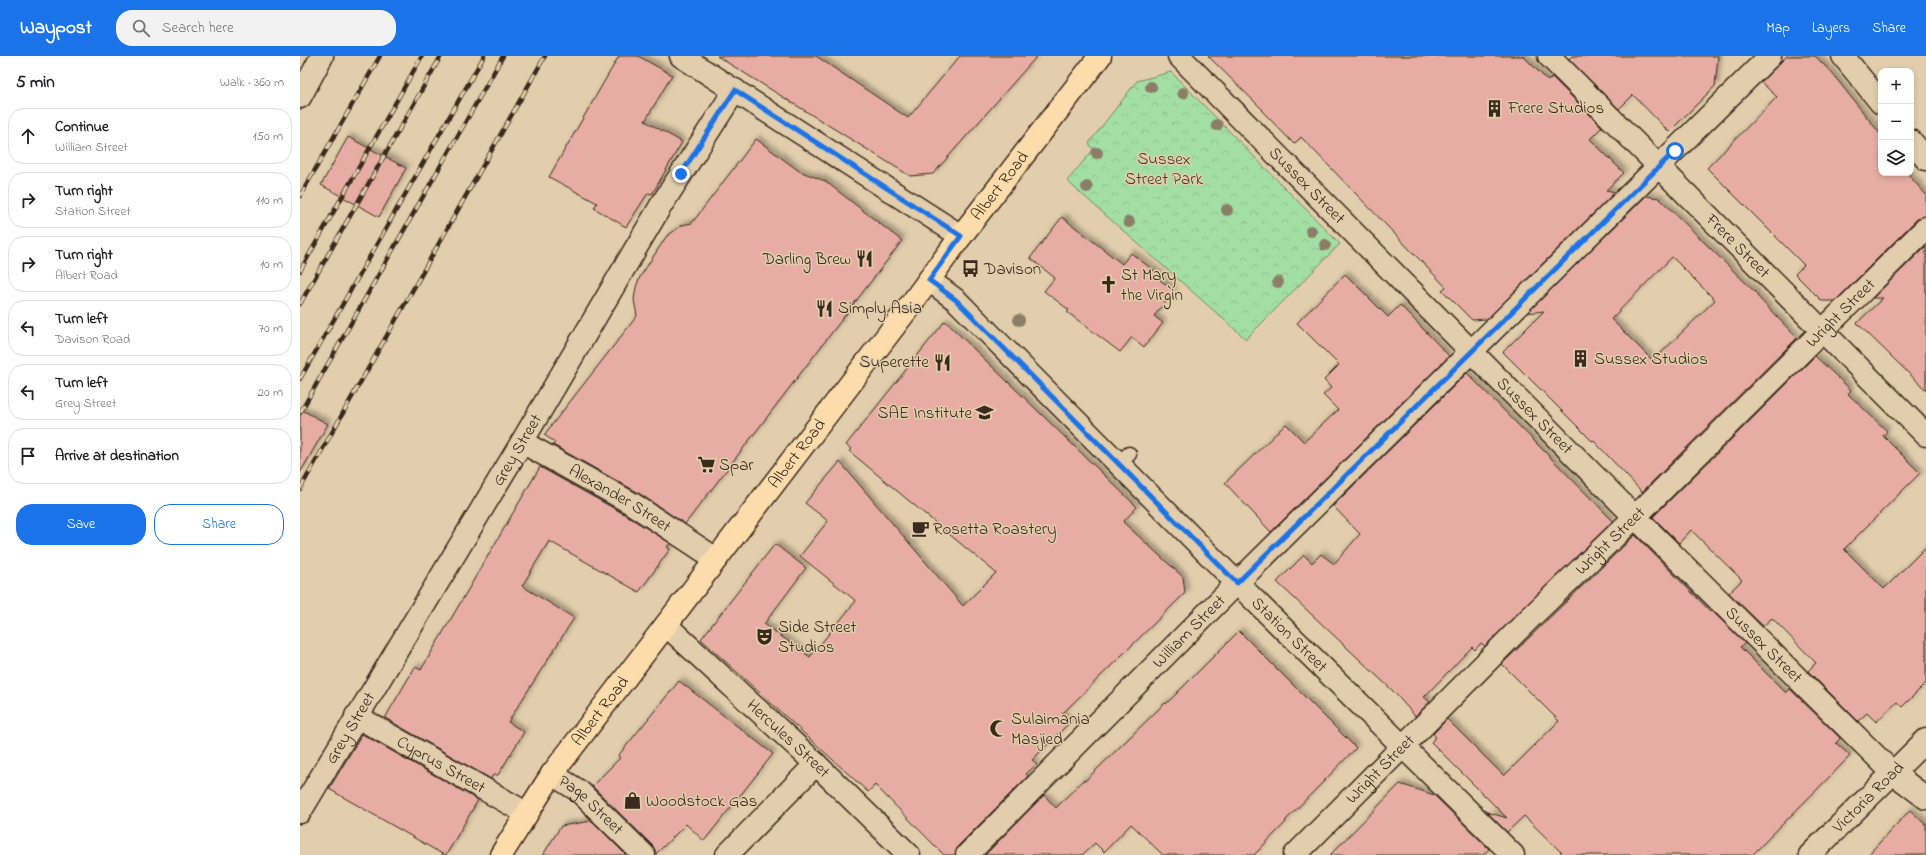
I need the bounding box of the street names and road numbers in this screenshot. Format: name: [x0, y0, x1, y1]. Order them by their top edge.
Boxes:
street label: Sussex Street: [1263, 141, 1351, 230]
street label: Albert Road: [965, 145, 1035, 226]
street label: Frere Street: [1699, 207, 1776, 284]
street label: Wright Street: [1800, 272, 1881, 353]
street label: Sussex Street: [1491, 371, 1579, 460]
street label: Grey Street: [486, 409, 548, 491]
street label: Albert Road: [762, 413, 832, 494]
street label: Alexander Street: [564, 458, 677, 539]
street label: Wright Street: [1569, 501, 1651, 581]
street label: William Street: [1146, 589, 1232, 674]
street label: Station Street: [1245, 591, 1334, 678]
street label: Sussex Street: [1719, 601, 1808, 689]
street label: Albert Road: [565, 670, 635, 751]
street label: Grey Street: [319, 687, 382, 769]
street label: Hercules Street: [741, 693, 836, 784]
street label: Wright Street: [1340, 728, 1421, 810]
street label: Cyprus Street: [392, 729, 490, 800]
street label: Victoria Road: [1826, 755, 1910, 840]
street label: Page Street: [554, 769, 630, 841]

